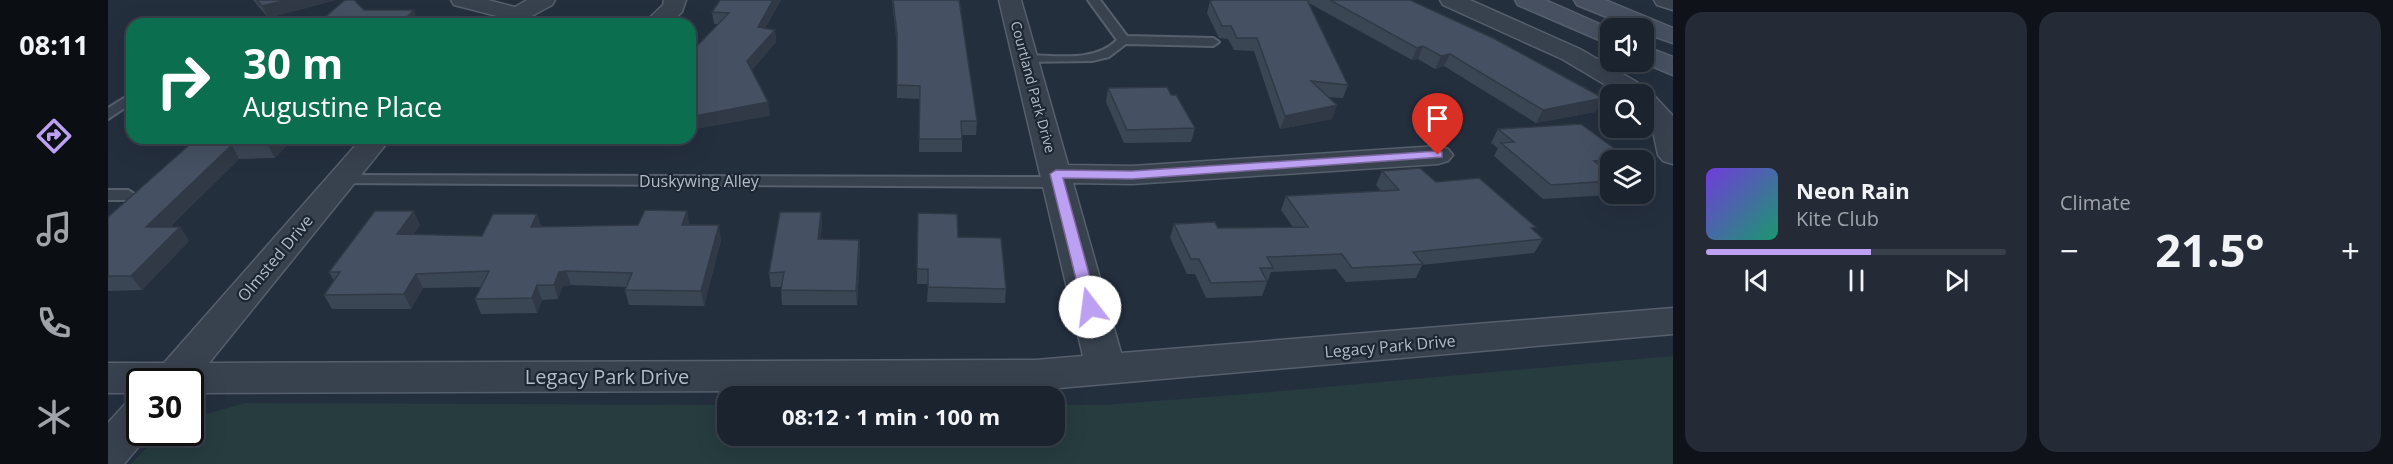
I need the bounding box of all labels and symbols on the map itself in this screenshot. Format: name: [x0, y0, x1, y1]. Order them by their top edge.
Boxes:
street label: Courtland Park Drive: [1007, 19, 1060, 155]
pin: [1412, 93, 1463, 155]
street label: Duskywing Alley: [639, 170, 760, 192]
street label: Olmsted Drive: [232, 210, 318, 306]
position arrow: [1058, 275, 1122, 339]
street label: Legacy Park Drive: [1324, 329, 1456, 363]
street label: Legacy Park Drive: [525, 363, 689, 390]
speed limit sign: 30: [126, 368, 204, 446]

